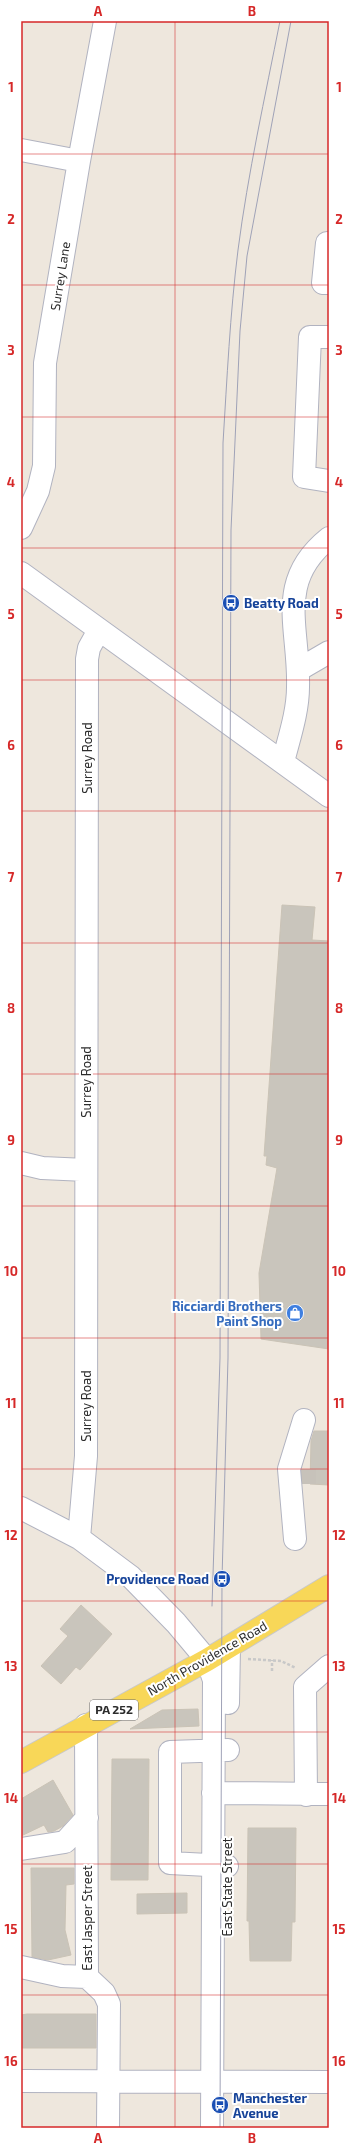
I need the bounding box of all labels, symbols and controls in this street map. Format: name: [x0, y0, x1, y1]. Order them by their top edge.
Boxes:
text: A: [94, 3, 103, 19]
text: B: [248, 3, 256, 19]
text: 1: [8, 79, 14, 95]
text: 1: [336, 79, 342, 95]
text: 2: [7, 211, 15, 227]
text: 2: [335, 211, 343, 227]
street label: Surrey Lane: [47, 240, 73, 312]
text: 3: [7, 342, 15, 358]
text: 3: [335, 342, 343, 358]
text: 4: [7, 474, 15, 490]
text: 4: [335, 474, 343, 490]
bus stop icon: Beatty Road: [221, 593, 241, 613]
place label: Beatty Road: [244, 595, 319, 611]
text: 5: [7, 606, 15, 622]
text: 5: [335, 606, 343, 622]
street label: Surrey Road: [79, 722, 95, 794]
text: 6: [7, 737, 15, 753]
text: 6: [335, 737, 343, 753]
text: 7: [8, 869, 15, 885]
text: 7: [336, 869, 343, 885]
text: 8: [7, 1000, 15, 1016]
text: 8: [335, 1000, 343, 1016]
street label: Surrey Road: [78, 1046, 94, 1118]
text: 9: [7, 1132, 15, 1148]
text: 9: [335, 1132, 343, 1148]
text: 10: [4, 1263, 18, 1279]
text: 10: [332, 1263, 346, 1279]
place label: Ricciardi Brothers Paint Shop: [172, 1298, 282, 1329]
shop icon: Ricciardi Brothers Paint Shop: [285, 1303, 305, 1323]
street label: Surrey Road: [78, 1370, 94, 1442]
text: 11: [5, 1395, 17, 1411]
text: 11: [333, 1395, 345, 1411]
text: 12: [4, 1527, 18, 1543]
text: 12: [332, 1527, 346, 1543]
bus stop icon: Providence Road: [212, 1569, 232, 1589]
place label: Providence Road: [106, 1571, 209, 1587]
street label: North Providence Road: [144, 1617, 270, 1699]
text: 13: [5, 1658, 18, 1674]
text: 13: [333, 1658, 346, 1674]
road number: PA 252: [90, 1700, 138, 1720]
text: 14: [4, 1790, 18, 1806]
text: 14: [332, 1790, 346, 1806]
street label: East State Street: [219, 1837, 235, 1937]
street label: East Jasper Street: [79, 1865, 95, 1971]
text: 15: [5, 1921, 17, 1937]
text: 15: [333, 1921, 345, 1937]
text: 16: [4, 2053, 18, 2069]
text: 16: [332, 2053, 346, 2069]
place label: Manchester Avenue: [233, 2090, 307, 2121]
bus stop icon: Manchester Avenue: [210, 2095, 230, 2115]
text: A: [94, 2130, 103, 2146]
text: B: [248, 2130, 256, 2146]

